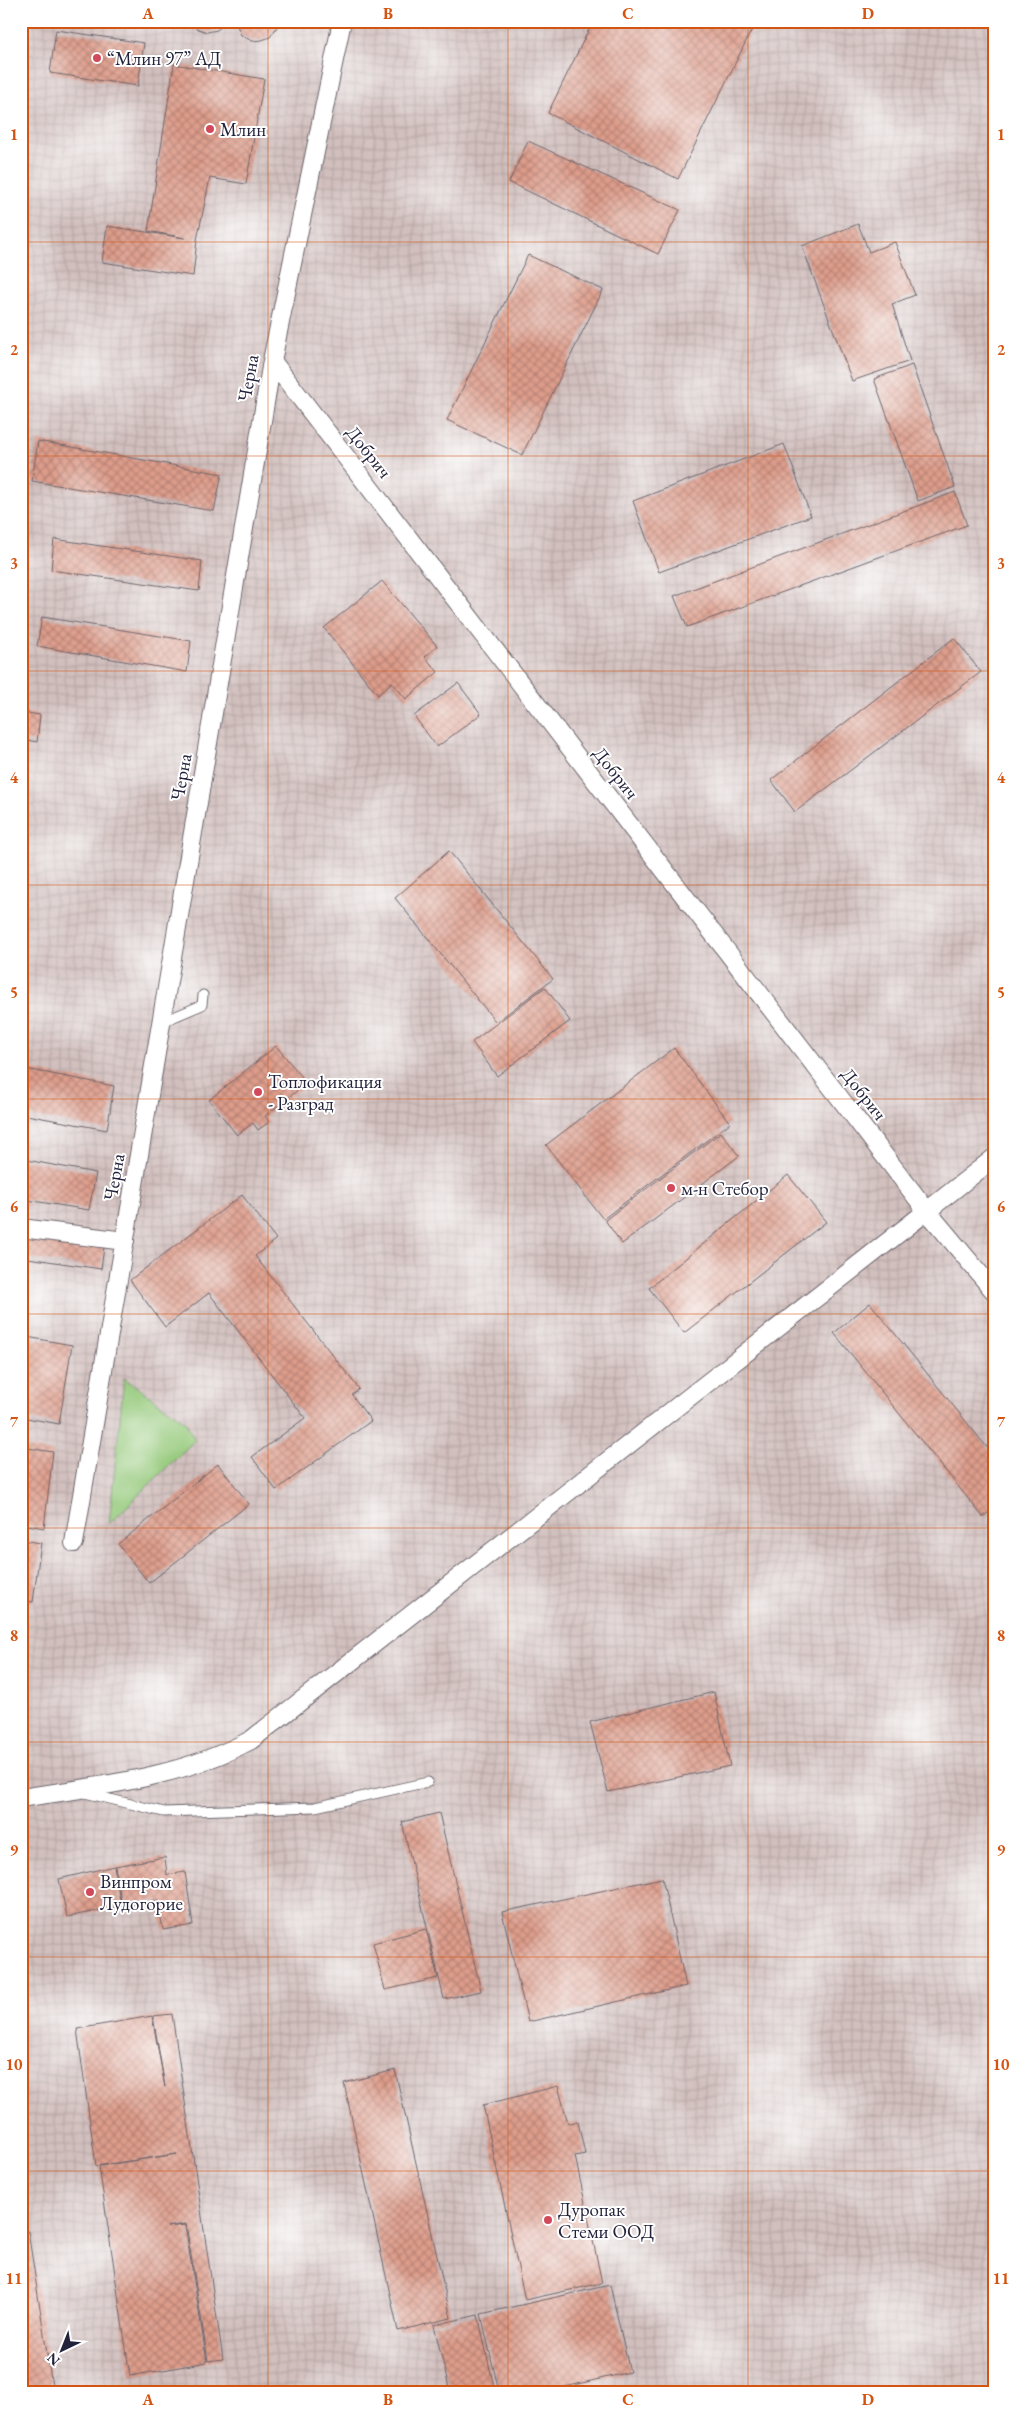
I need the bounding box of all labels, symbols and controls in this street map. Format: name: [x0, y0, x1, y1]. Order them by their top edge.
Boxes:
text: A: [141, 3, 154, 24]
text: B: [383, 3, 393, 24]
text: C: [622, 3, 634, 24]
text: D: [862, 3, 874, 24]
place label: “Млин 97” АД: [107, 46, 221, 71]
marker: “Млин 97” АД: [91, 52, 103, 64]
place label: Млин: [220, 117, 266, 142]
marker: Млин: [204, 123, 216, 135]
text: 1: [10, 124, 18, 145]
text: 1: [997, 124, 1005, 145]
text: 2: [10, 339, 19, 360]
text: 2: [997, 339, 1006, 360]
street label: Черна: [232, 352, 265, 404]
street label: Добрич: [341, 421, 398, 484]
text: 3: [10, 553, 18, 574]
text: 3: [997, 553, 1005, 574]
street label: Добрич: [588, 742, 645, 805]
street label: Черна: [165, 751, 198, 803]
text: 4: [10, 767, 19, 788]
text: 4: [997, 767, 1006, 788]
text: 5: [10, 982, 18, 1003]
text: 5: [997, 982, 1005, 1003]
street label: Добрич: [836, 1063, 893, 1126]
place label: Топлофикация - Разград: [268, 1069, 383, 1116]
marker: Топлофикация - Разград: [252, 1086, 264, 1098]
street label: Черна: [98, 1151, 131, 1203]
place label: м-н Стебор: [681, 1176, 769, 1201]
marker: м-н Стебор: [665, 1182, 677, 1194]
text: 6: [10, 1196, 19, 1217]
text: 6: [997, 1196, 1006, 1217]
text: 7: [10, 1411, 19, 1432]
text: 7: [997, 1411, 1006, 1432]
text: 8: [10, 1625, 18, 1646]
text: 8: [997, 1625, 1005, 1646]
text: 9: [10, 1839, 19, 1860]
text: 9: [997, 1839, 1006, 1860]
place label: Винпром Лудогорие: [100, 1869, 183, 1916]
marker: Винпром Лудогорие: [84, 1886, 96, 1898]
text: 10: [6, 2054, 23, 2075]
text: 10: [993, 2054, 1010, 2075]
place label: Дуропак Стеми ООД: [558, 2197, 654, 2244]
marker: Дуропак Стеми ООД: [542, 2214, 554, 2226]
text: 11: [6, 2268, 22, 2289]
text: 11: [993, 2268, 1009, 2289]
north arrow: [38, 2326, 88, 2376]
text: N: [42, 2349, 63, 2370]
text: A: [141, 2389, 154, 2410]
text: B: [383, 2389, 393, 2410]
text: C: [622, 2389, 634, 2410]
text: D: [862, 2389, 874, 2410]

